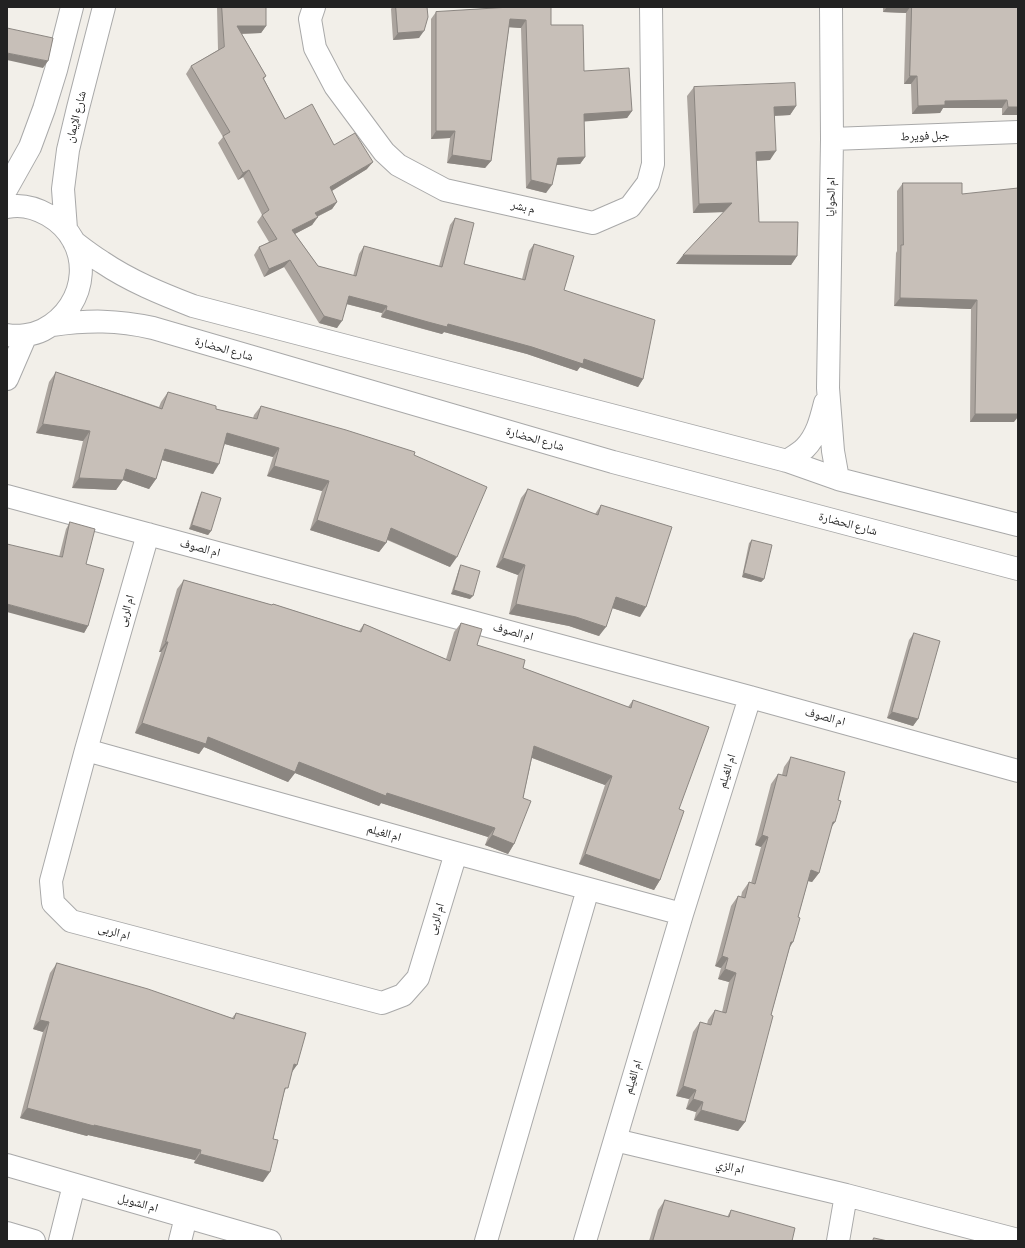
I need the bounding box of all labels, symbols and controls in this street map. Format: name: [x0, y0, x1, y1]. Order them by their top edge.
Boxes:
street label: شارع الإيمان: [63, 90, 89, 144]
street label: جبل فويرط: [900, 128, 950, 144]
street label: ام الحوايا: [823, 177, 839, 217]
street label: م بشر: [510, 197, 536, 217]
street label: شارع الحضارة: [193, 334, 255, 364]
street label: شارع الحضارة: [504, 424, 566, 454]
street label: شارع الحضارة: [817, 509, 879, 539]
street label: ام الصوف: [178, 536, 222, 560]
street label: ام الربى: [115, 593, 137, 629]
street label: ام الصوف: [491, 620, 535, 644]
street label: ام الصوف: [803, 705, 847, 729]
street label: ام الغيلم: [715, 752, 739, 790]
street label: ام الغيلم: [365, 821, 403, 845]
street label: ام الربى: [424, 901, 448, 937]
street label: ام الربى: [96, 921, 132, 943]
street label: ام الغيلم: [621, 1058, 645, 1096]
street label: ام الزي: [715, 1157, 745, 1177]
street label: ام الشويل: [116, 1190, 160, 1216]

